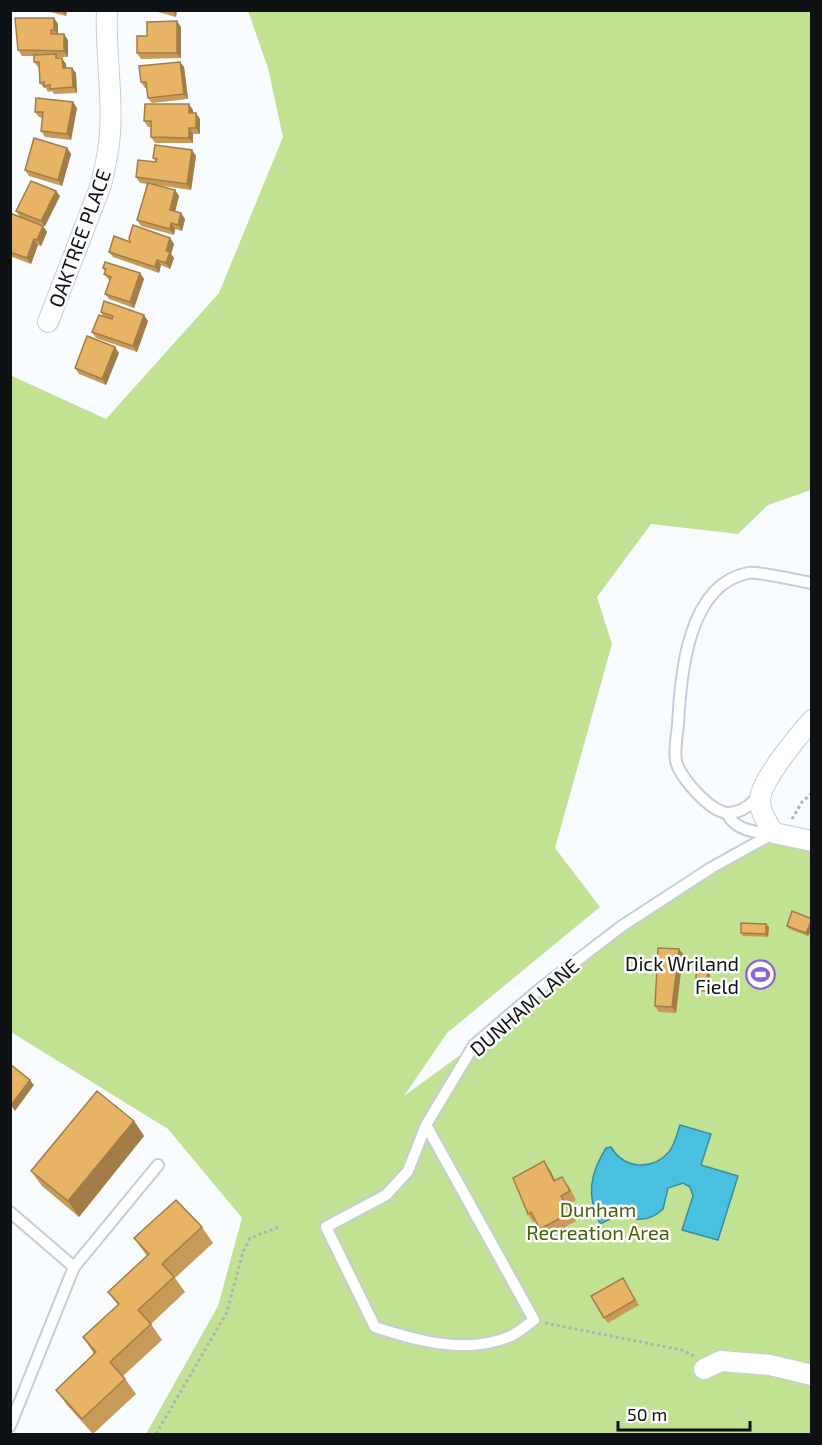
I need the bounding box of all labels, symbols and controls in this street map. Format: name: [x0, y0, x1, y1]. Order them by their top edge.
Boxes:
street label: OAKTREE PLACE: [43, 166, 115, 310]
place label: Dick Wriland Field: [625, 951, 739, 998]
street label: DUNHAM LANE: [465, 953, 583, 1061]
sports icon: Dick Wriland Field: [744, 958, 776, 990]
park label: Dunham Recreation Area: [526, 1197, 670, 1244]
scale bar: [618, 1394, 750, 1432]
text: 50 m: [627, 1403, 667, 1425]

